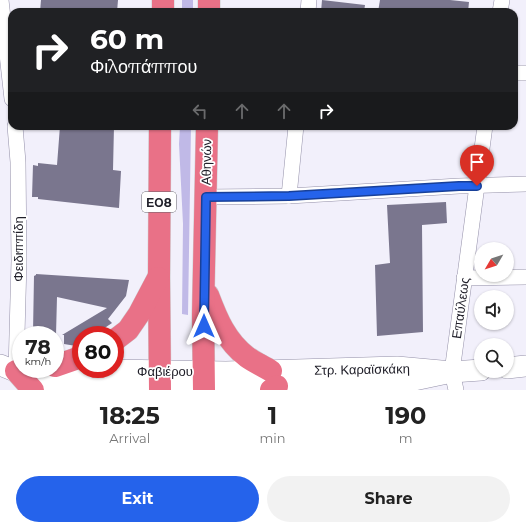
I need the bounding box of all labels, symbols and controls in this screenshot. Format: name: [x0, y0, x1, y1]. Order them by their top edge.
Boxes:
text: 60 m: [90, 22, 164, 56]
icon: right: [24, 24, 76, 76]
text: Φιλοπάππου: [90, 56, 197, 78]
icon: left: [189, 100, 211, 122]
icon: ahead: [231, 100, 253, 122]
icon: ahead: [273, 100, 295, 122]
icon: right: [315, 100, 337, 122]
street label: Αθηνών: [198, 139, 214, 185]
pin: [460, 145, 494, 186]
icon: arrive: [466, 151, 488, 173]
road number: ΕΟ8: [142, 192, 176, 212]
street label: Φειδιππίδη: [10, 216, 26, 282]
north arrow: [474, 242, 514, 282]
map controls: [474, 242, 514, 378]
street label: Επαύλεως: [448, 276, 472, 340]
button: sound: [474, 290, 514, 330]
position arrow: [183, 305, 225, 347]
speed limit sign: 80: [72, 326, 124, 378]
text: 78: [25, 335, 51, 359]
button: search: [474, 338, 514, 378]
text: km/h: [25, 355, 51, 368]
street label: Στρ. Καραϊσκάκη: [314, 360, 410, 378]
street label: Φαβιέρου: [137, 363, 193, 379]
text: 18:25: [100, 401, 160, 430]
text: 1: [268, 401, 277, 430]
text: 190: [385, 401, 426, 430]
text: Arrival: [109, 430, 150, 446]
text: min: [259, 430, 286, 446]
text: m: [399, 430, 413, 446]
button: Exit: [16, 476, 259, 522]
button: Share: [267, 476, 510, 522]

